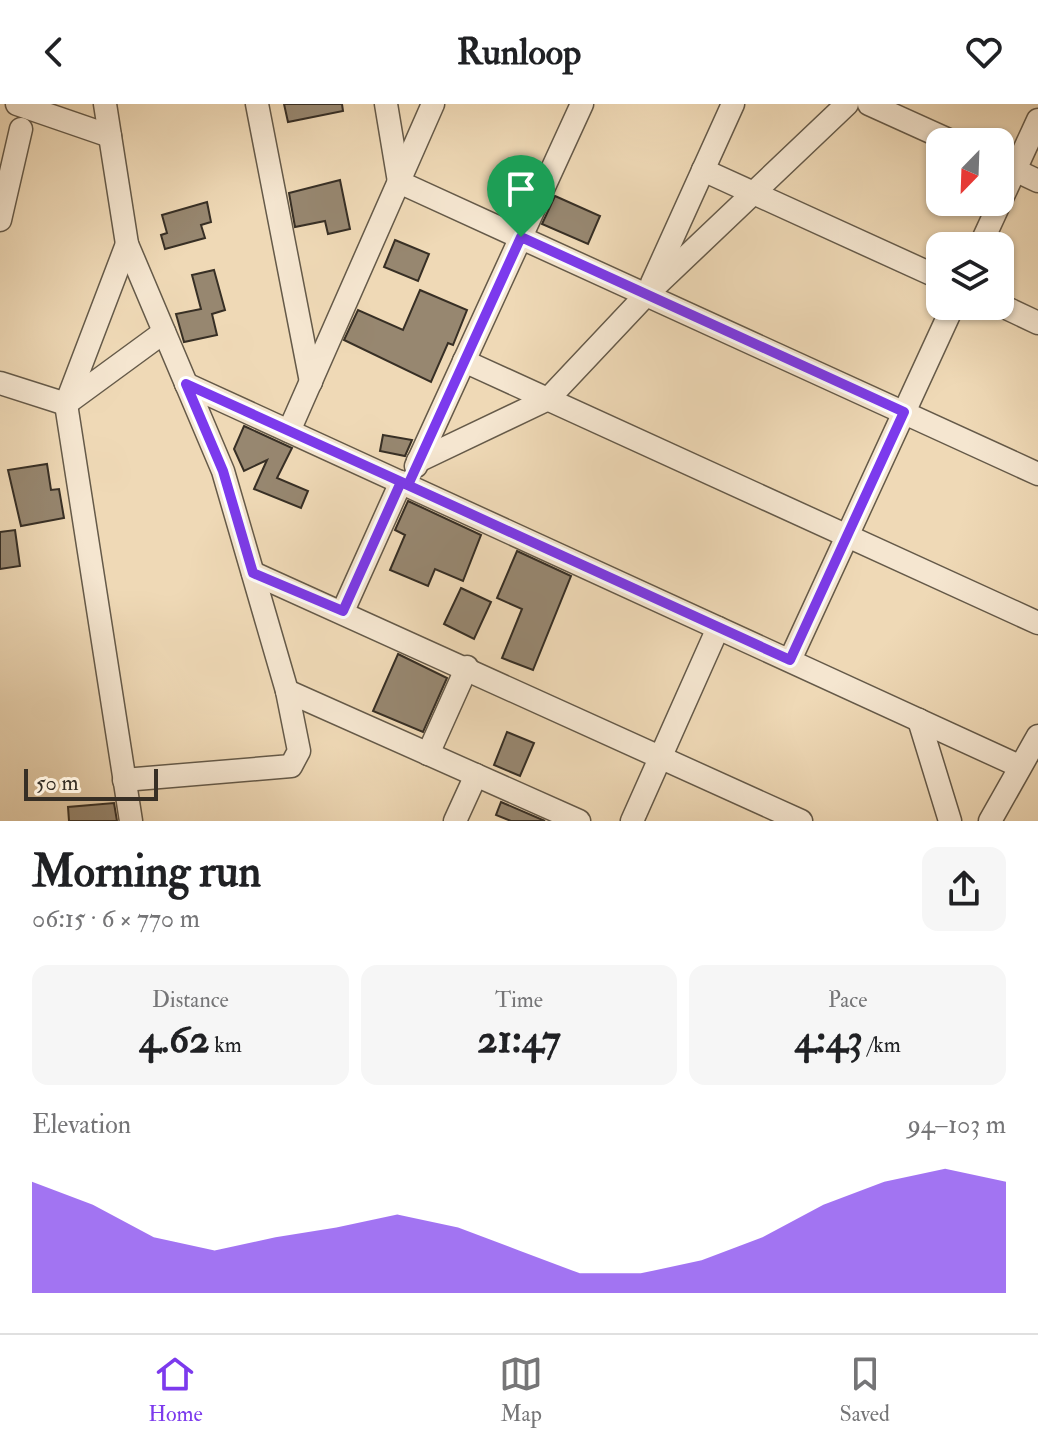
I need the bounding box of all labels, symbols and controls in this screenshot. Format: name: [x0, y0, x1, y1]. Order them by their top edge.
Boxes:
icon: back: [32, 30, 76, 74]
text: Runloop: [457, 30, 581, 75]
icon: heart: [962, 30, 1006, 74]
north arrow: [926, 128, 1014, 216]
map controls: [926, 128, 1014, 320]
pin: [487, 155, 555, 237]
icon: arrive: [499, 167, 543, 211]
button: layers: [926, 232, 1014, 320]
scale bar: [24, 765, 158, 801]
text: 50 m: [36, 769, 78, 797]
text: Morning run: [32, 845, 261, 900]
button: share: [922, 847, 1006, 931]
text: 06:15 · 6 × 770 m: [32, 903, 200, 935]
text: Distance: [152, 986, 229, 1014]
text: Time: [495, 986, 543, 1014]
text: Pace: [828, 986, 867, 1014]
text: 4.62: [139, 1014, 210, 1065]
text: 21:47: [477, 1014, 561, 1065]
text: 4:43: [795, 1014, 863, 1065]
text: km: [210, 1031, 242, 1059]
text: /km: [863, 1031, 901, 1059]
text: Elevation: [32, 1109, 131, 1141]
text: 94–103 m: [907, 1109, 1006, 1141]
tab: Home: [148, 1352, 203, 1428]
tab: Map: [499, 1352, 543, 1428]
tab: Saved: [840, 1352, 890, 1428]

